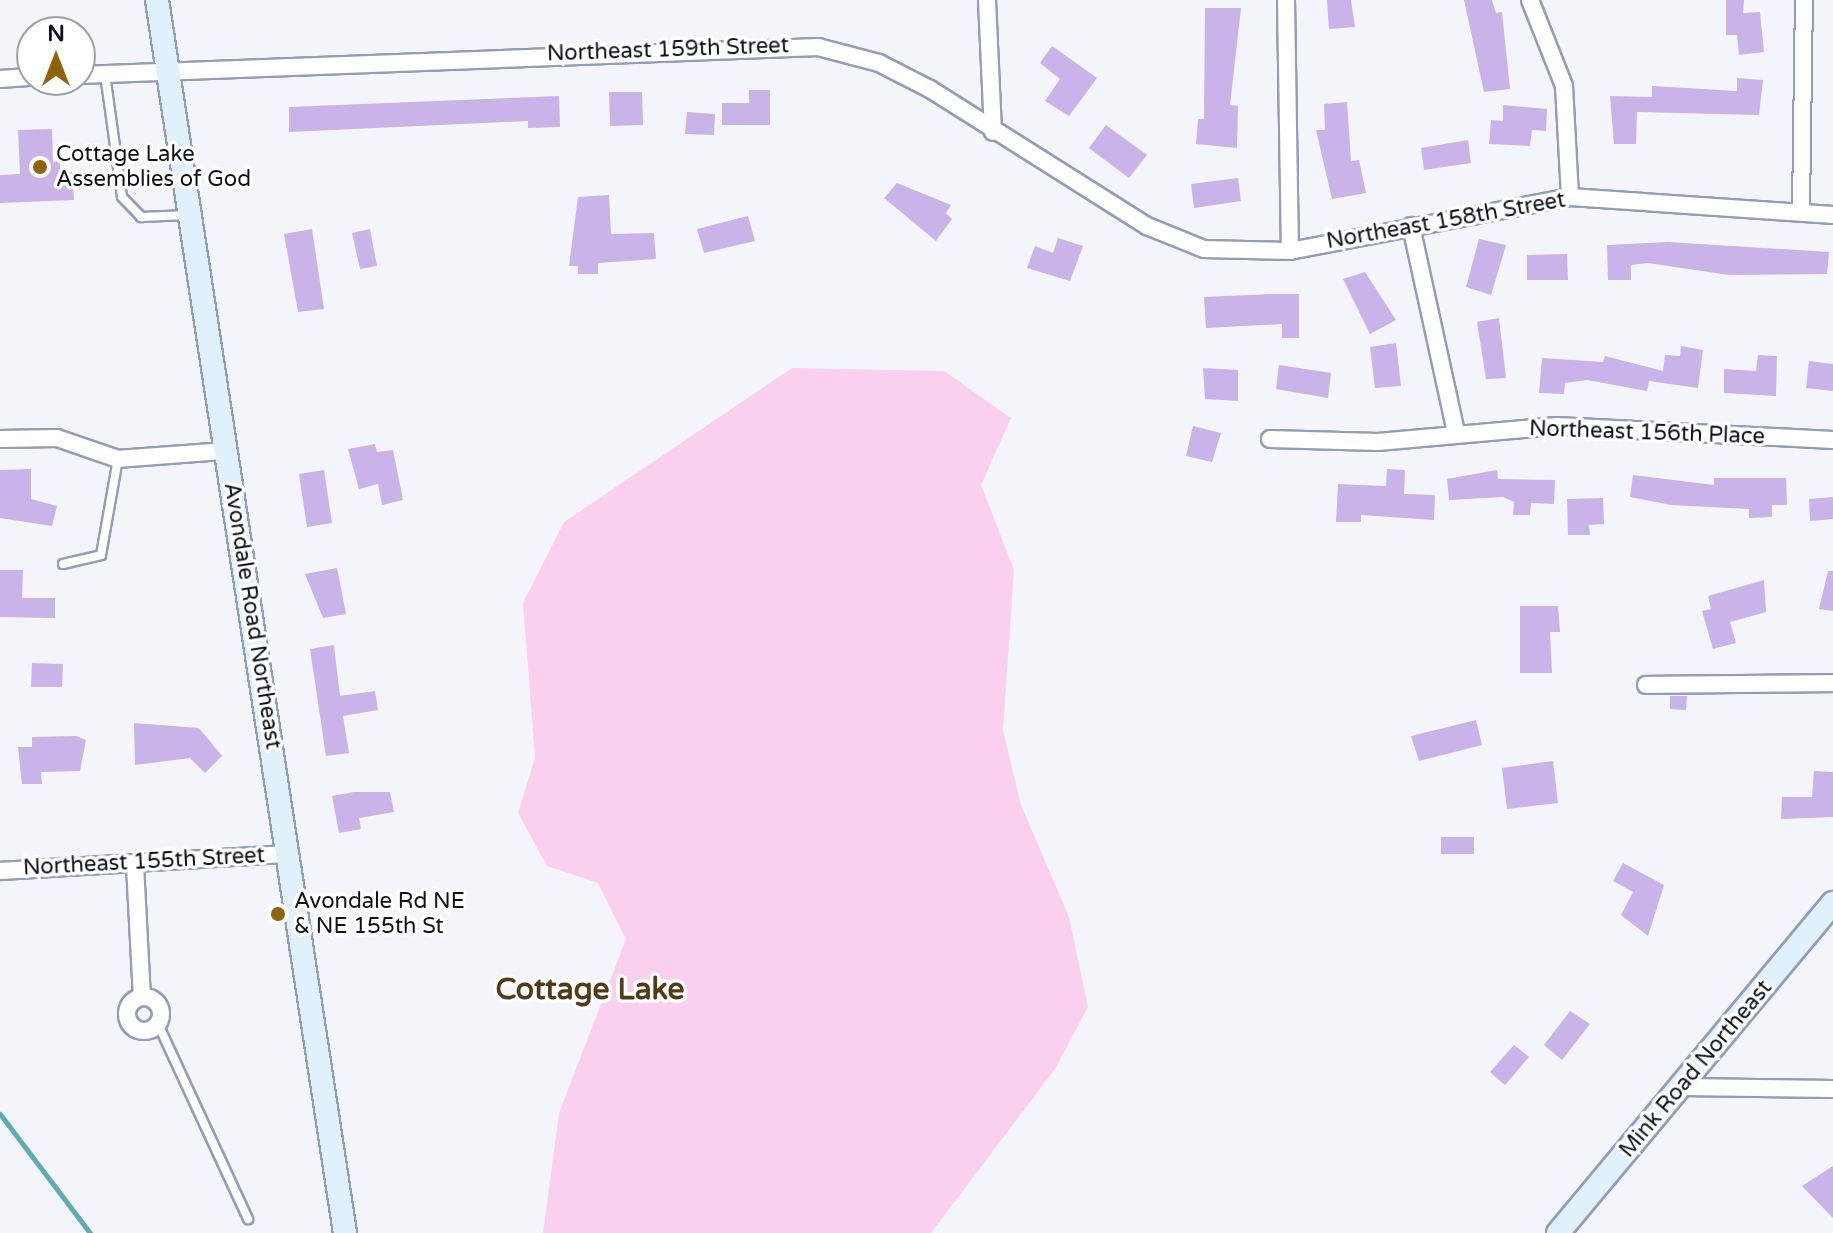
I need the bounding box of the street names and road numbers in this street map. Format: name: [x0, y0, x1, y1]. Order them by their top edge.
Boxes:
street label: Northeast 159th Street: [547, 33, 789, 67]
street label: Northeast 158th Street: [1324, 187, 1568, 255]
street label: Northeast 156th Place: [1529, 416, 1765, 450]
street label: Avondale Road Northeast: [218, 481, 286, 751]
street label: Northeast 155th Street: [22, 842, 266, 882]
street label: Mink Road Northeast: [1614, 975, 1778, 1163]

